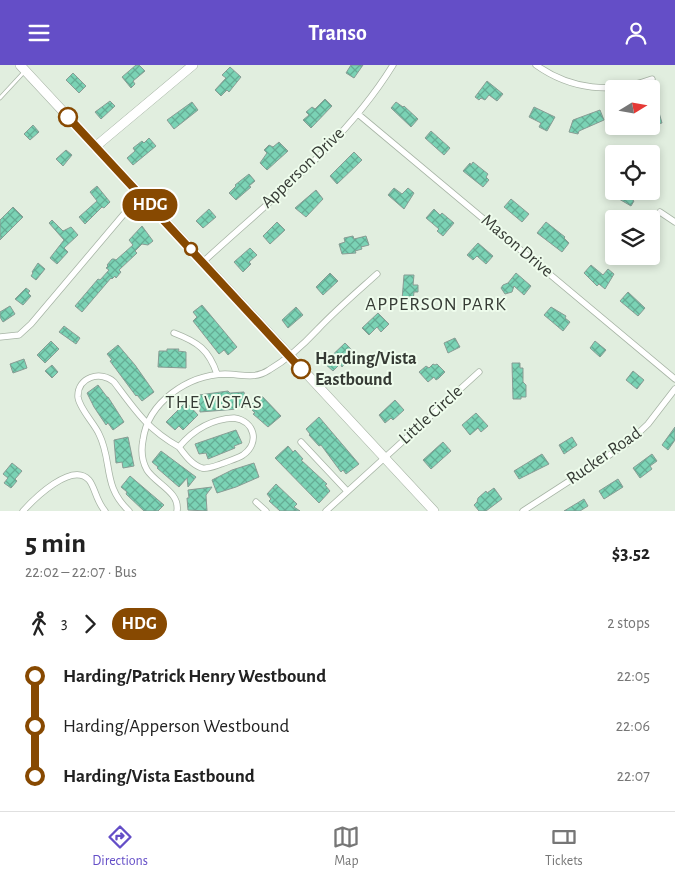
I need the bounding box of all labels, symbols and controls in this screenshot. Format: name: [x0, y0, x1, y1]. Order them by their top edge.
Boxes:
icon: menu: [25, 19, 53, 47]
icon: person: [622, 19, 650, 47]
text: Transo: [308, 22, 367, 44]
north arrow: [605, 80, 660, 135]
map controls: [605, 80, 660, 265]
unlabelled marker: [58, 107, 78, 127]
street label: Apperson Drive: [258, 124, 348, 212]
button: locate: [605, 145, 660, 200]
line badge: HDG: [121, 189, 179, 221]
text: HDG: [132, 196, 168, 214]
button: layers: [605, 210, 660, 265]
street label: Mason Drive: [478, 211, 556, 281]
unlabelled marker: [184, 242, 198, 256]
district label: APPERSON PARK: [365, 295, 507, 314]
place label: Harding/Vista Eastbound: [315, 350, 417, 389]
marker: Harding/Vista Eastbound: [291, 359, 311, 379]
street label: Little Circle: [396, 382, 466, 448]
district label: THE VISTAS: [165, 393, 263, 412]
street label: Rucker Road: [563, 424, 645, 488]
text: 5 min: [25, 530, 86, 558]
text: $3.52: [612, 544, 650, 563]
text: 22:02 – 22:07 · Bus: [25, 564, 137, 580]
icon: walk: [25, 610, 53, 638]
icon: forward: [76, 610, 104, 638]
text: 3: [61, 615, 68, 631]
text: HDG: [122, 615, 157, 633]
text: 2 stops: [607, 615, 650, 631]
text: Harding/Patrick Henry Westbound: [63, 667, 326, 686]
text: 22:05: [617, 668, 650, 684]
text: Harding/Apperson Westbound: [63, 717, 289, 736]
text: 22:06: [616, 718, 650, 734]
text: Harding/Vista Eastbound: [63, 767, 255, 786]
text: 22:07: [617, 768, 650, 784]
tab: Directions: [92, 823, 148, 870]
tab: Map: [332, 823, 360, 870]
tab: Tickets: [545, 823, 583, 870]

